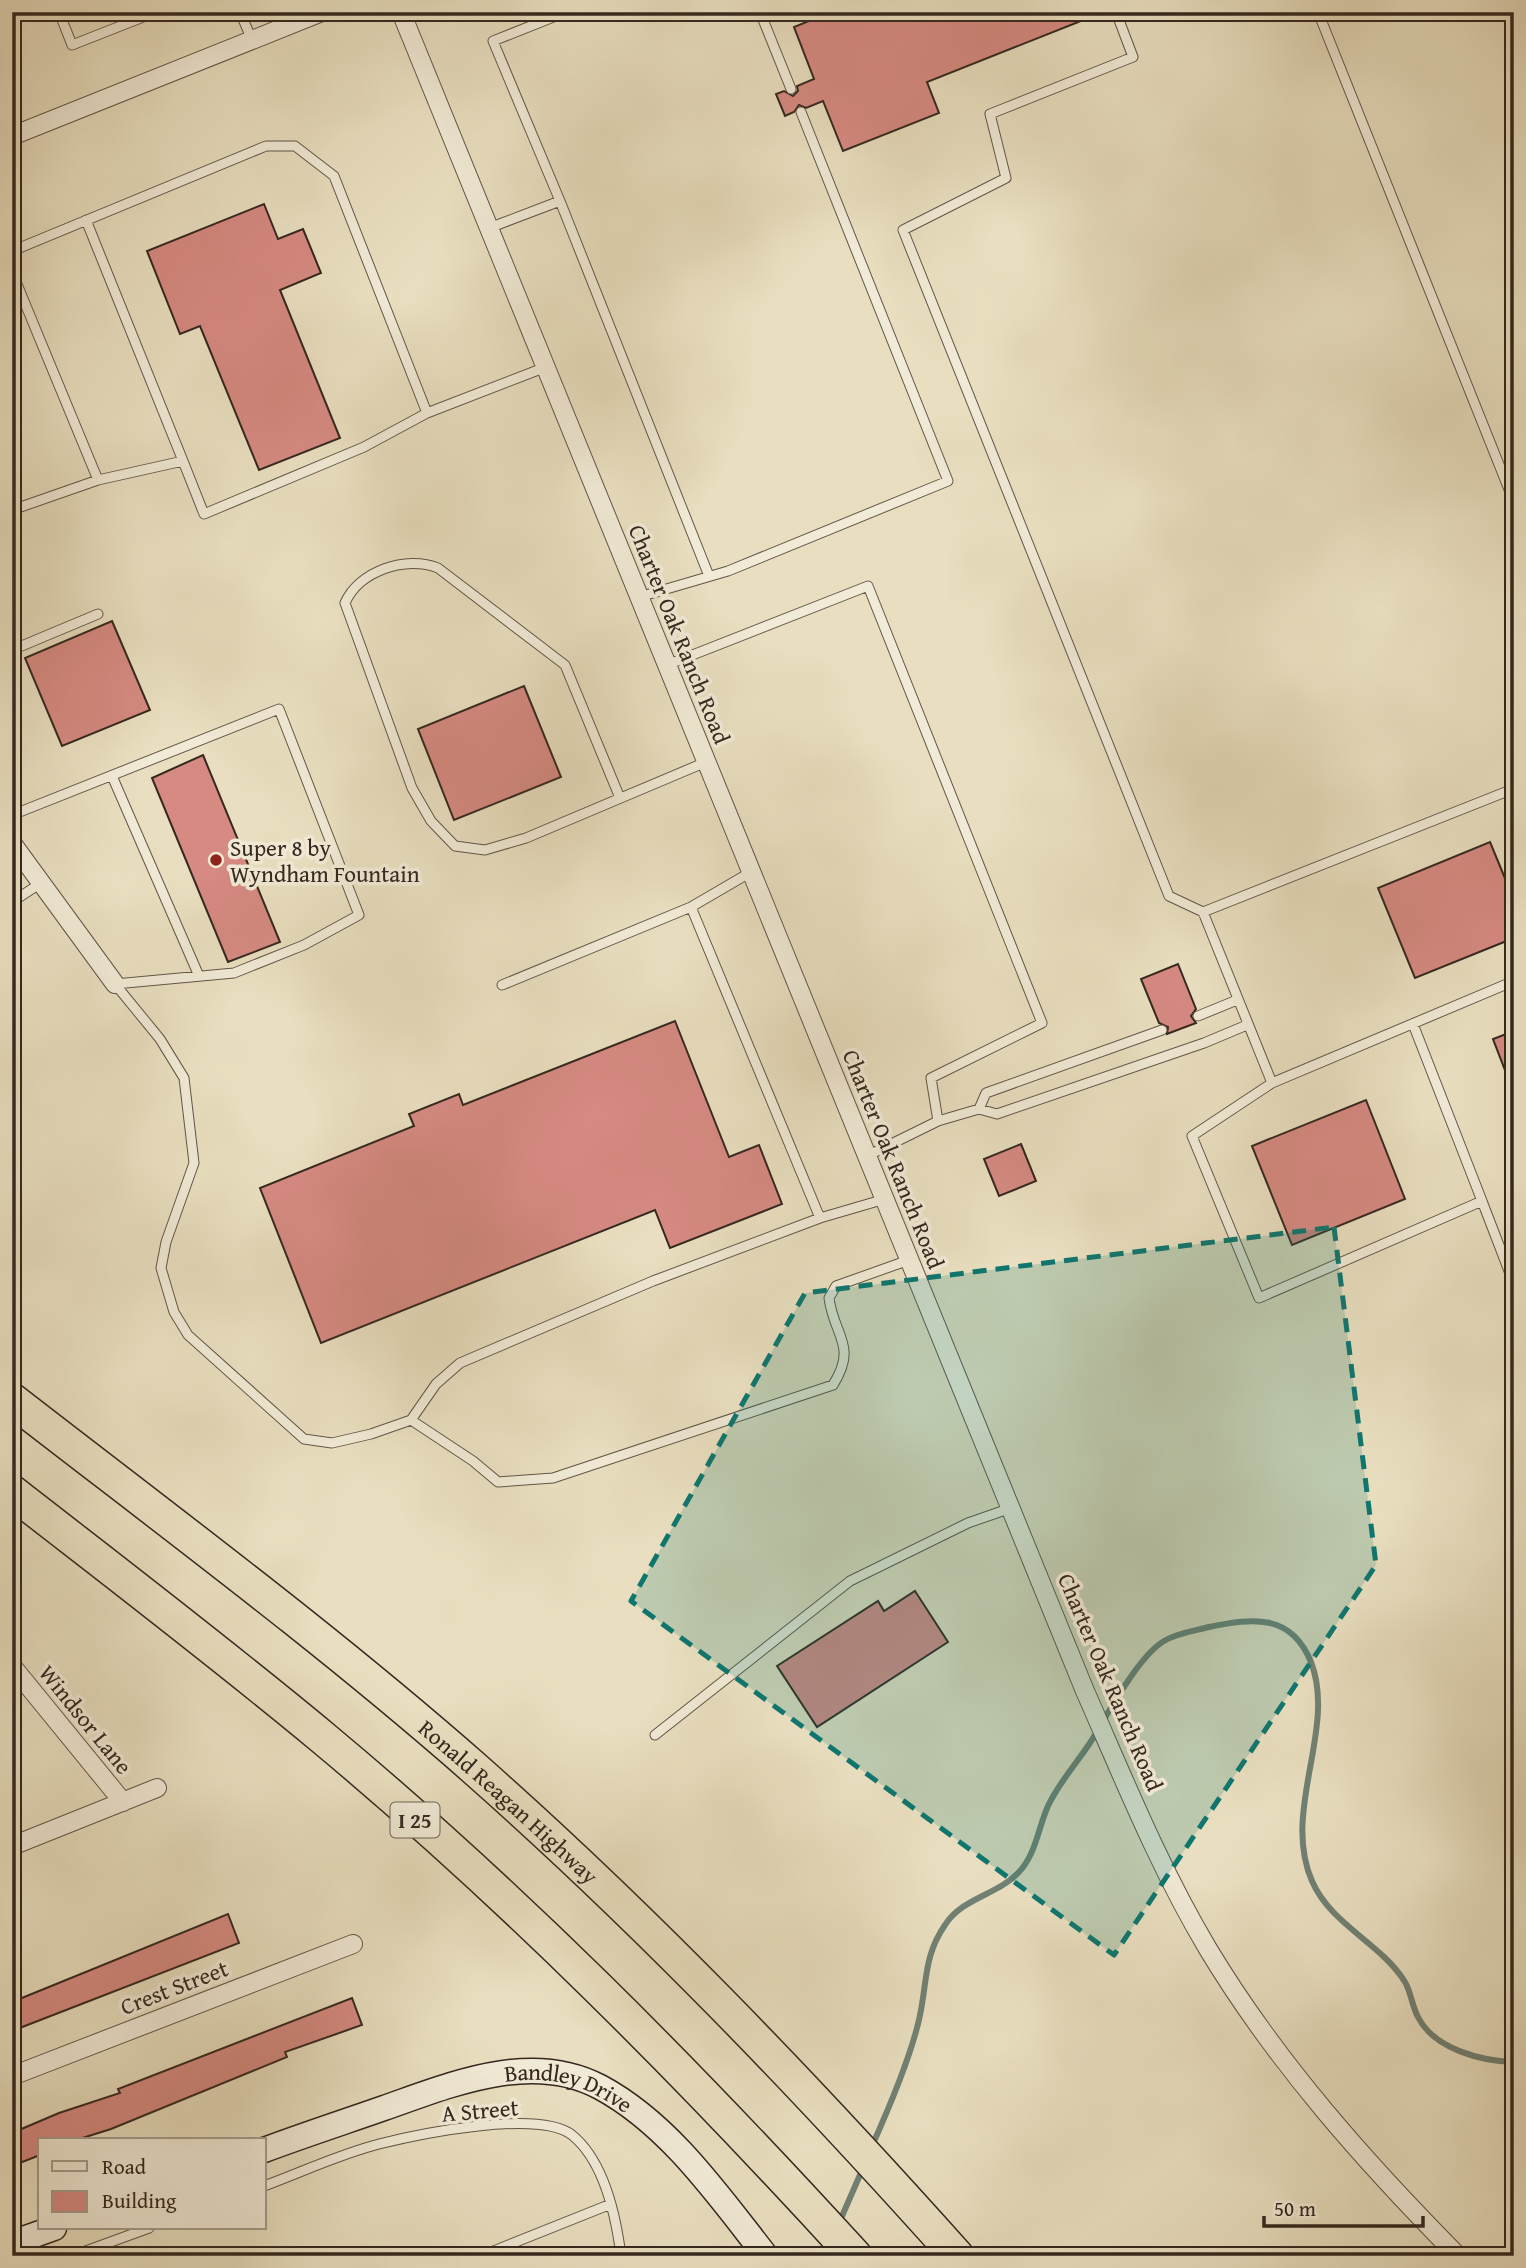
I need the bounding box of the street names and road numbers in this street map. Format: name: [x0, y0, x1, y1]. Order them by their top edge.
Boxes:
street label: Charter Oak Ranch Road: [621, 519, 739, 749]
street label: Charter Oak Ranch Road: [835, 1044, 953, 1274]
street label: Charter Oak Ranch Road: [1050, 1568, 1172, 1797]
street label: Windsor Lane: [32, 1657, 140, 1781]
street label: Ronald Reagan Highway: [412, 1711, 607, 1892]
road number: I 25: [390, 1802, 440, 1838]
street label: Crest Street: [115, 1951, 233, 2023]
street label: Bandley Drive: [503, 2054, 640, 2120]
street label: A Street: [440, 2090, 520, 2130]

